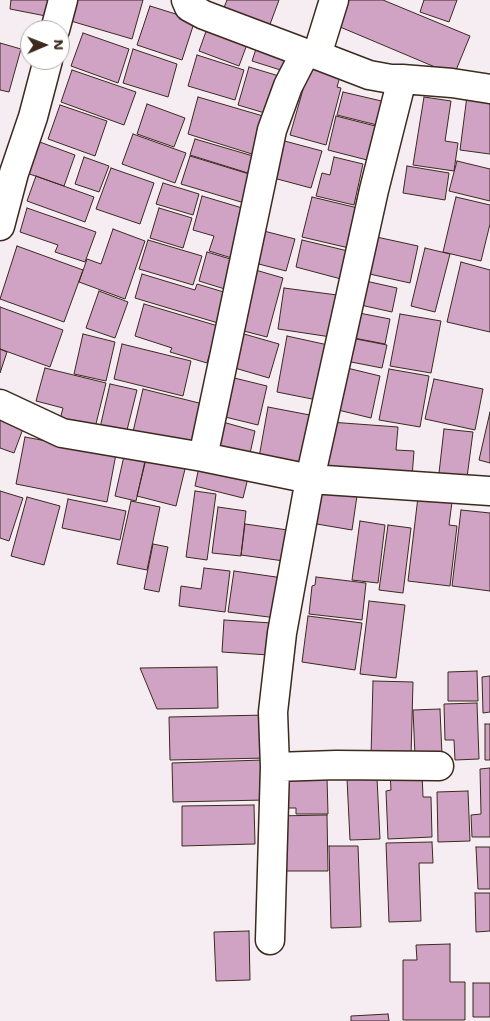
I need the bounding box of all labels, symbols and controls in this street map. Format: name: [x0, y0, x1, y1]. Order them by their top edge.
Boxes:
north arrow: [20, 20, 70, 70]
text: N: [50, 39, 68, 50]

